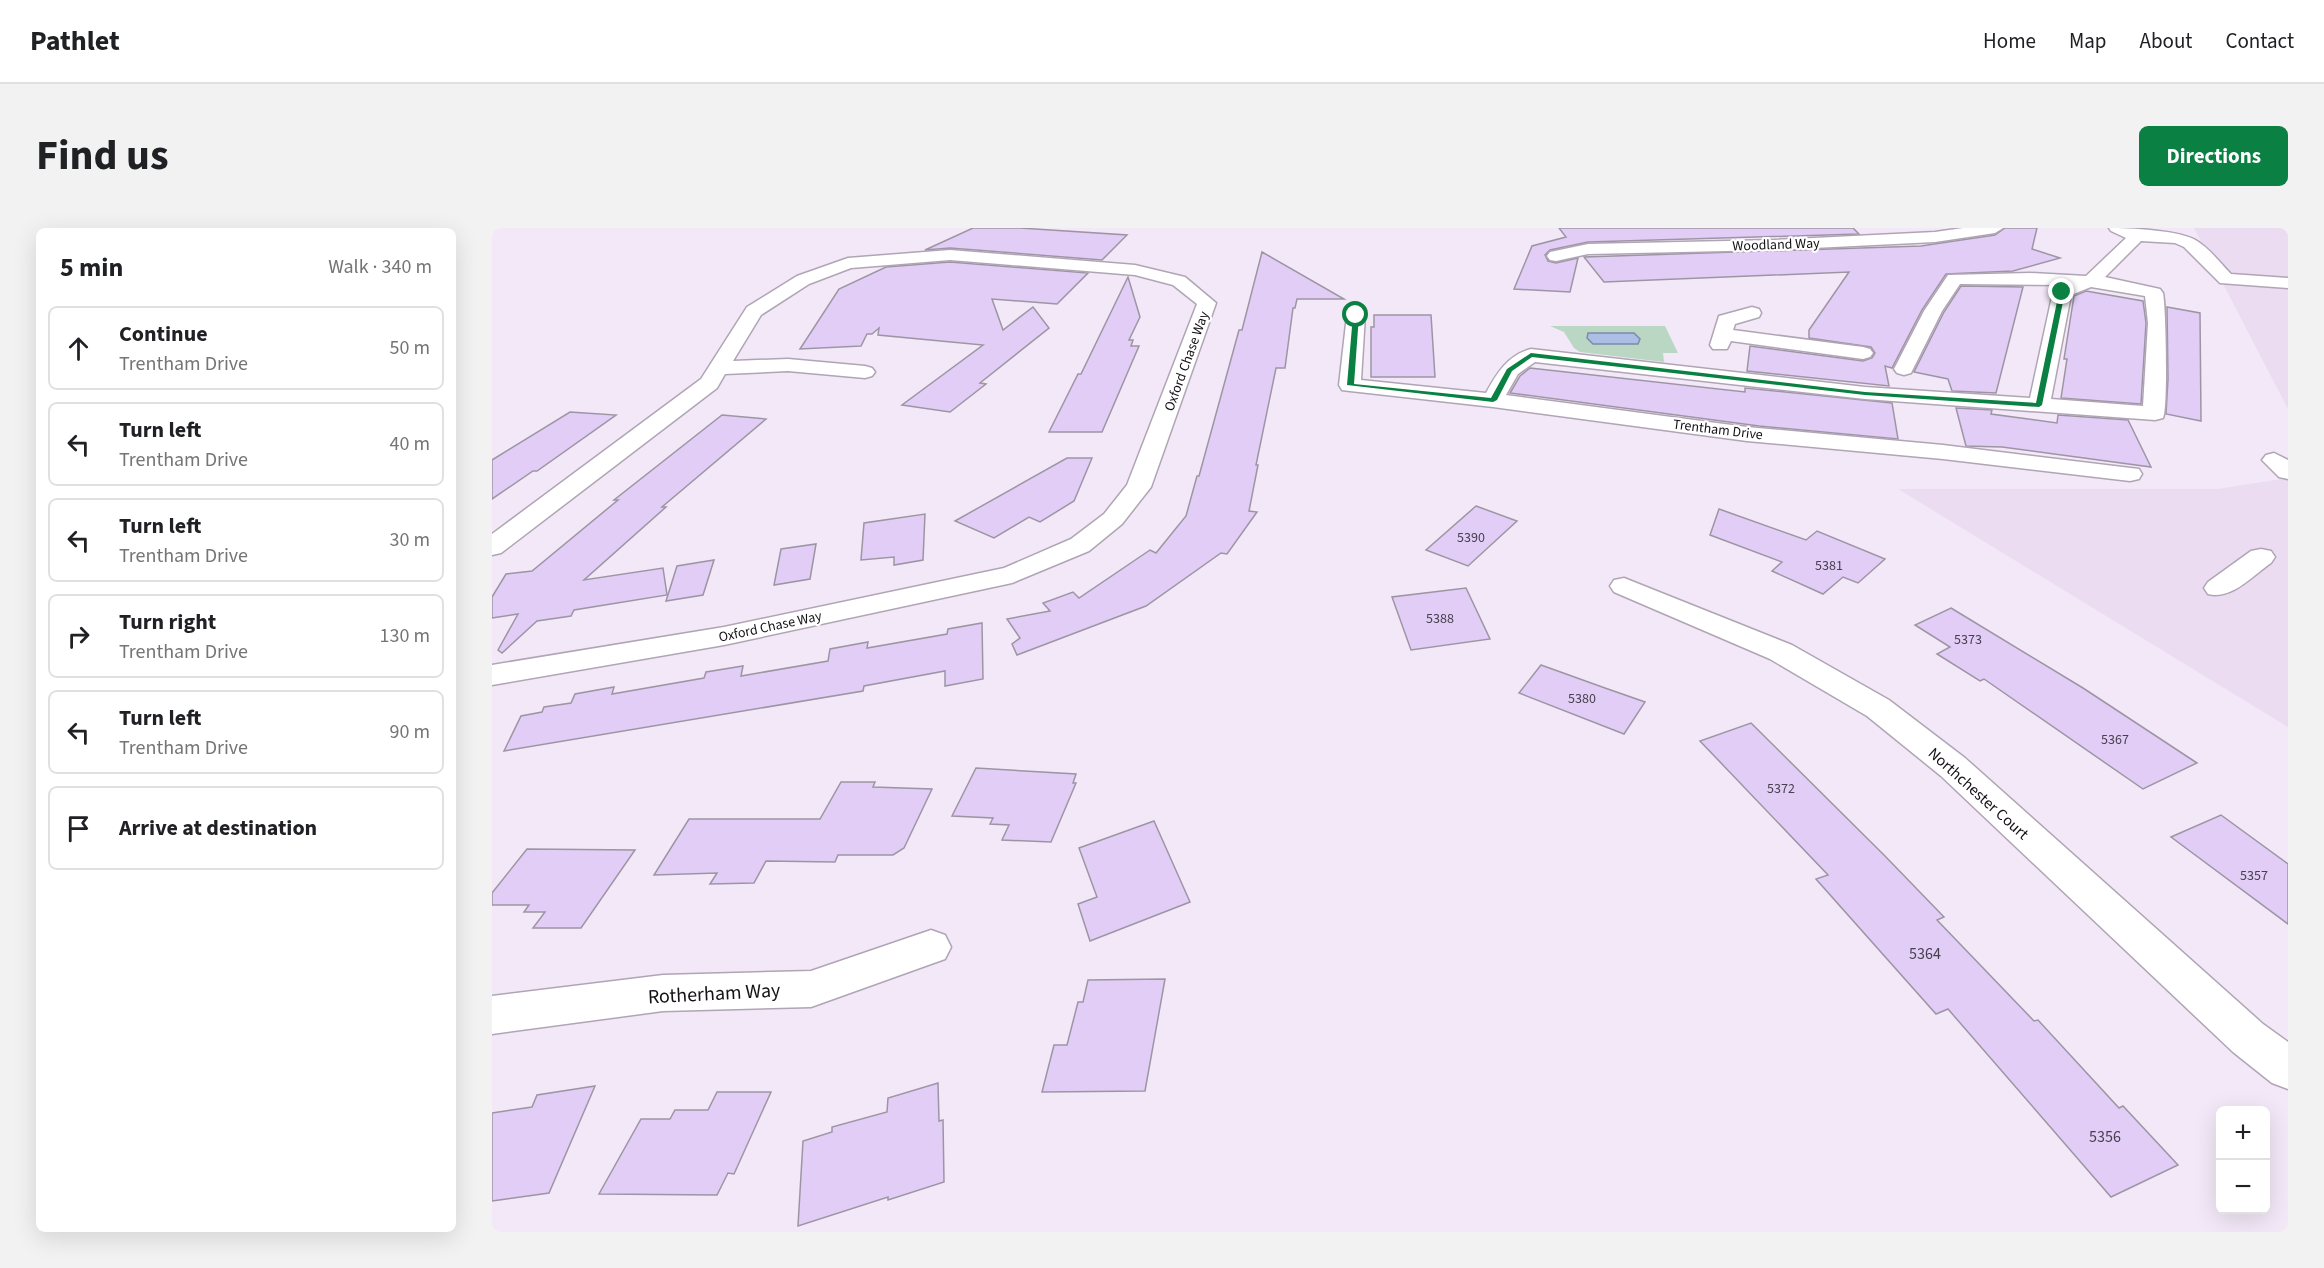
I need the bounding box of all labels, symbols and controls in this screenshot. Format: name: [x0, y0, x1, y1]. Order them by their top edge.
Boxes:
text: Pathlet: [30, 21, 120, 61]
text: Home: [1983, 26, 2036, 56]
text: Map: [2069, 26, 2107, 56]
text: About: [2140, 26, 2192, 56]
text: Contact: [2225, 26, 2294, 56]
text: Find us: [36, 126, 169, 186]
button: Directions: [2139, 126, 2288, 186]
street label: Woodland Way: [1732, 233, 1820, 257]
text: 5 min: [60, 249, 123, 286]
text: Walk · 340 m: [328, 253, 432, 281]
route end: [2048, 278, 2074, 304]
route start: [1342, 301, 1368, 327]
street label: Oxford Chase Way: [1160, 308, 1214, 414]
text: Continue: [119, 318, 208, 350]
icon: ahead: [62, 332, 95, 365]
text: 50 m: [390, 334, 430, 362]
text: Trentham Drive: [119, 350, 248, 378]
text: Turn left: [119, 414, 201, 446]
street label: Trentham Drive: [1672, 415, 1764, 445]
icon: left: [62, 428, 95, 461]
text: 40 m: [390, 430, 430, 458]
text: Trentham Drive: [119, 446, 248, 474]
text: Turn left: [119, 510, 201, 542]
icon: left: [62, 524, 95, 557]
text: 30 m: [390, 526, 430, 554]
house number: 5390: [1457, 528, 1485, 548]
text: Trentham Drive: [119, 542, 248, 570]
house number: 5381: [1815, 556, 1843, 576]
text: Turn right: [119, 606, 216, 638]
street label: Oxford Chase Way: [717, 606, 824, 648]
house number: 5388: [1426, 609, 1454, 629]
icon: right: [62, 620, 95, 653]
text: 130 m: [380, 622, 430, 650]
house number: 5373: [1954, 630, 1982, 650]
text: Trentham Drive: [119, 638, 248, 666]
house number: 5380: [1568, 689, 1596, 709]
text: Turn left: [119, 702, 201, 734]
icon: left: [62, 716, 95, 749]
text: 90 m: [390, 718, 430, 746]
house number: 5367: [2101, 730, 2129, 750]
text: Trentham Drive: [119, 734, 248, 762]
street label: Northchester Court: [1923, 743, 2034, 845]
house number: 5372: [1767, 779, 1795, 799]
icon: arrive: [62, 812, 95, 845]
text: Arrive at destination: [119, 812, 317, 844]
house number: 5357: [2240, 866, 2268, 886]
house number: 5364: [1909, 943, 1941, 965]
street label: Rotherham Way: [647, 977, 782, 1011]
map controls: [2216, 1106, 2270, 1214]
button: +: [2216, 1106, 2270, 1160]
house number: 5356: [2089, 1126, 2121, 1148]
button: −: [2216, 1160, 2270, 1214]

